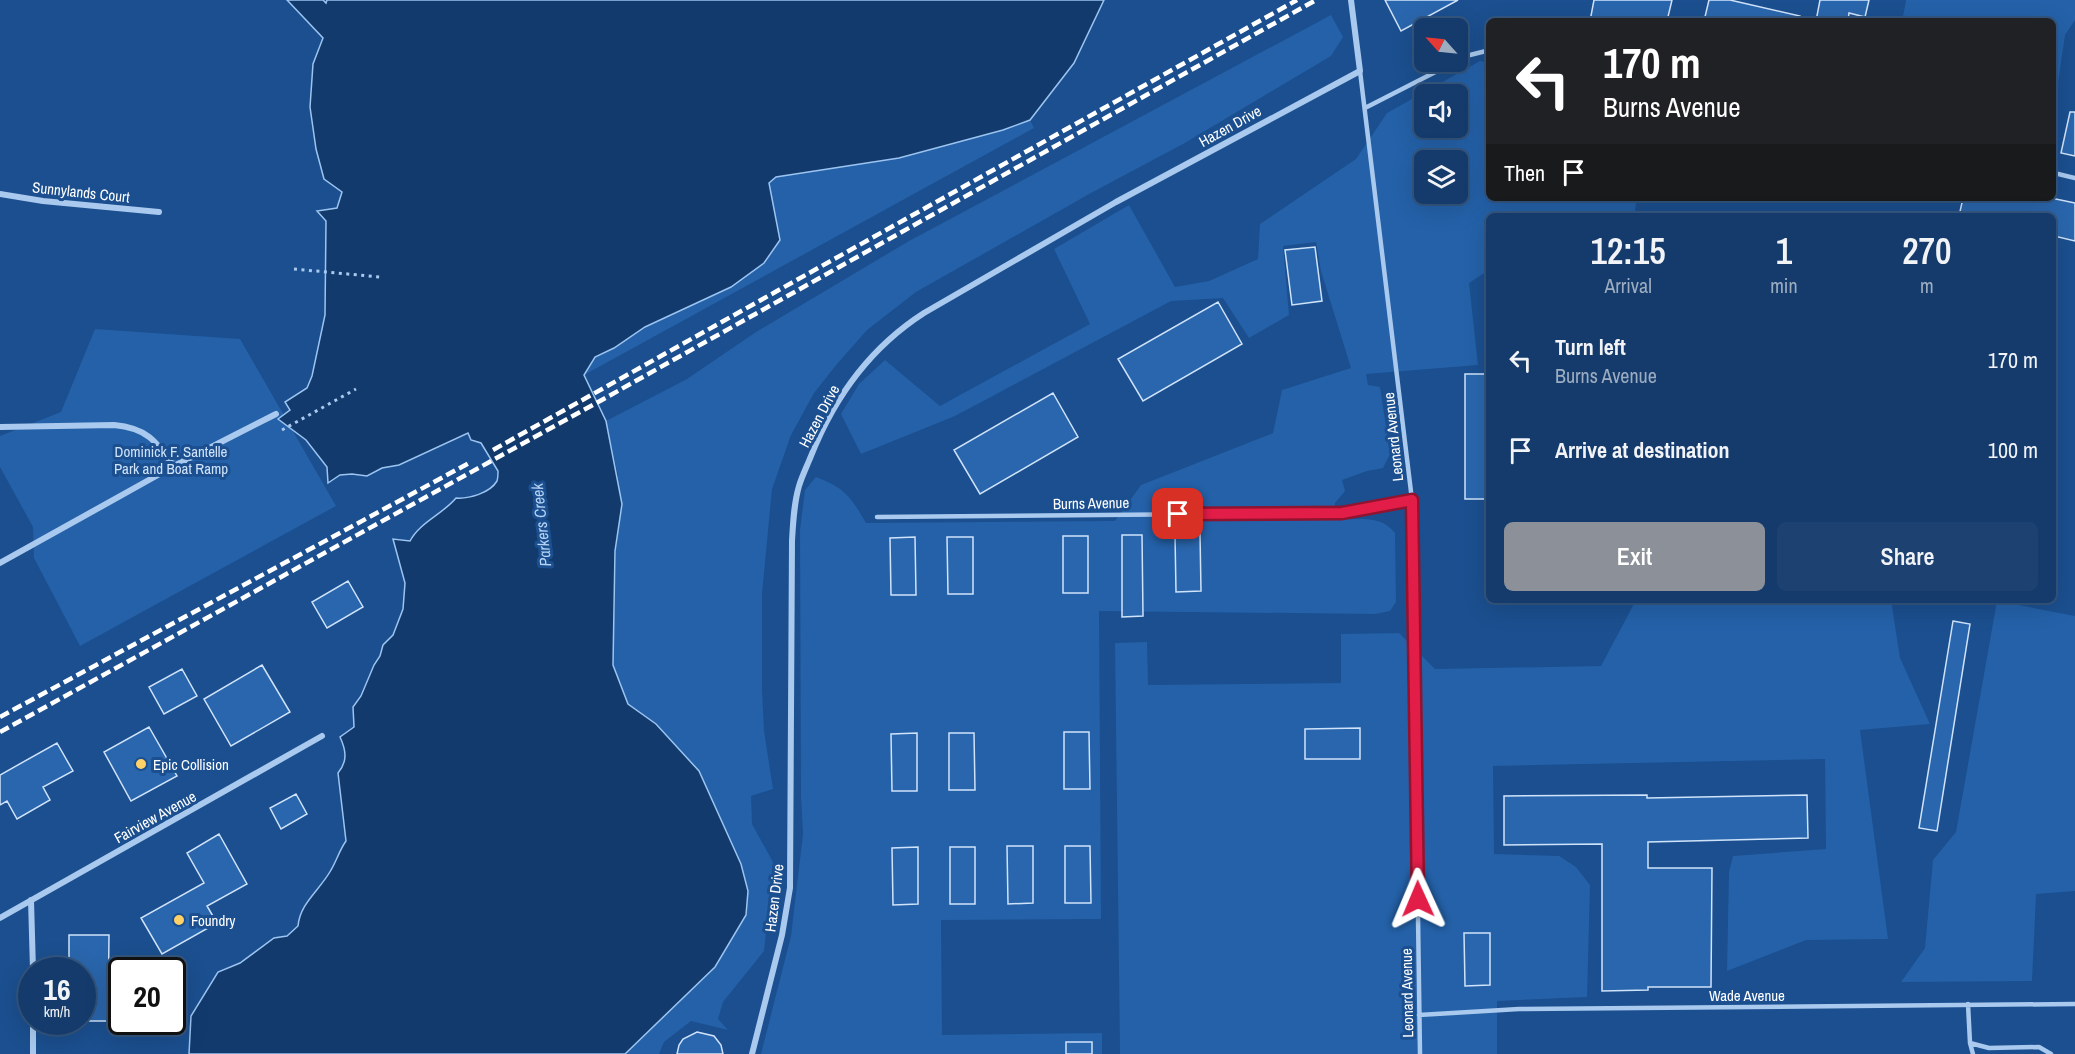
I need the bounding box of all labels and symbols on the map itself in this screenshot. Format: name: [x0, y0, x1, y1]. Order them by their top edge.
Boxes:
north arrow: [1414, 18, 1468, 72]
street label: Hazen Drive: [1195, 100, 1265, 152]
street label: Sunnylands Court: [31, 176, 131, 208]
street label: Hazen Drive: [794, 381, 844, 451]
street label: Leonard Avenue: [1378, 391, 1408, 483]
park label: Dominick F. Santelle Park and Boat Ramp: [114, 441, 228, 479]
water label: Parkers Creek: [526, 482, 556, 568]
pin: [1152, 488, 1203, 539]
street label: Burns Avenue: [1053, 492, 1130, 514]
place label: Epic Collision: [153, 754, 229, 775]
marker: Epic Collision: [134, 757, 148, 771]
street label: Fairview Avenue: [110, 786, 200, 848]
street label: Hazen Drive: [759, 863, 789, 933]
position arrow: [1386, 867, 1450, 931]
place label: Foundry: [191, 910, 236, 931]
marker: Foundry: [172, 913, 186, 927]
street label: Leonard Avenue: [1396, 948, 1418, 1038]
speed limit sign: 20: [108, 957, 186, 1035]
street label: Wade Avenue: [1709, 985, 1785, 1006]

